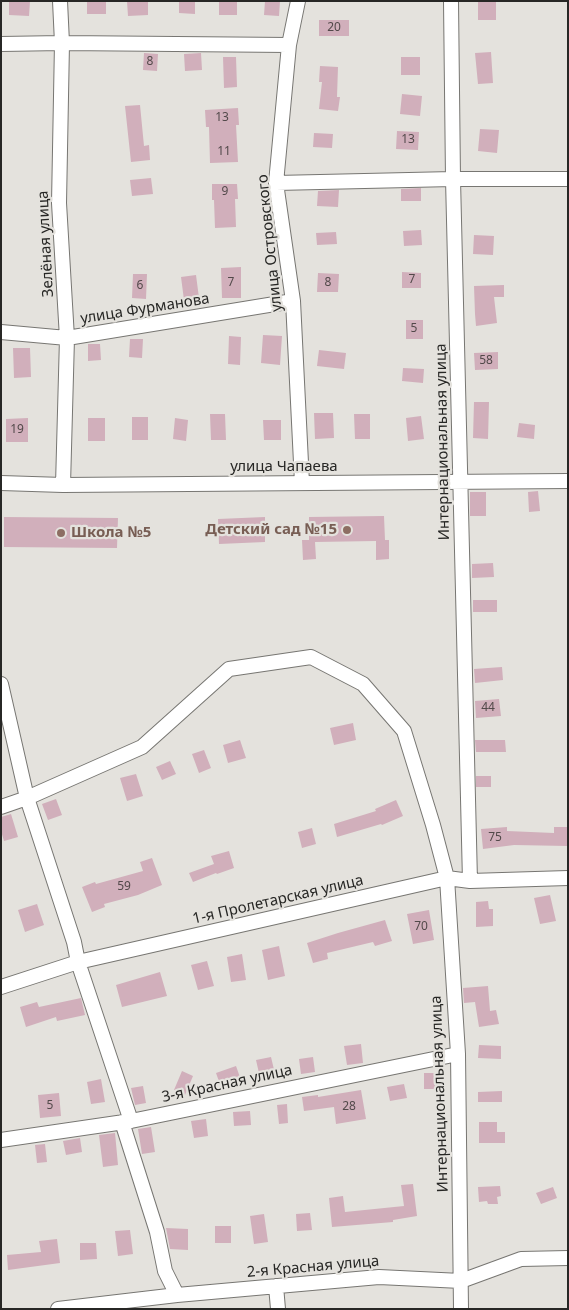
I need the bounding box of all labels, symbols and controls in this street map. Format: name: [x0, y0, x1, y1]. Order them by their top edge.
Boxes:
house number: 20: [327, 21, 341, 35]
house number: 8: [147, 55, 153, 69]
house number: 13: [215, 111, 229, 125]
house number: 13: [401, 133, 415, 147]
house number: 11: [217, 145, 231, 159]
street label: улица Островского: [254, 173, 286, 313]
house number: 9: [222, 185, 228, 199]
street label: Зелёная улица: [34, 190, 58, 298]
house number: 7: [409, 273, 415, 287]
house number: 7: [228, 276, 234, 290]
house number: 8: [325, 276, 331, 290]
house number: 6: [137, 279, 143, 293]
street label: улица Фурманова: [79, 290, 211, 328]
house number: 5: [411, 322, 417, 336]
street label: Интернациональная улица: [432, 343, 454, 541]
house number: 58: [479, 354, 493, 368]
house number: 19: [10, 423, 24, 437]
street label: улица Чапаева: [230, 458, 338, 476]
place label: Детский сад №15: [205, 521, 337, 539]
place label: Школа №5: [71, 524, 151, 542]
marker: Детский сад №15: [341, 524, 353, 536]
marker: Школа №5: [55, 527, 67, 539]
house number: 44: [481, 701, 495, 715]
house number: 75: [488, 831, 502, 845]
street label: 1-я Пролетарская улица: [191, 872, 365, 928]
house number: 59: [117, 880, 131, 894]
house number: 70: [414, 920, 428, 934]
street label: Интернациональная улица: [428, 995, 452, 1193]
street label: 3-я Красная улица: [160, 1061, 294, 1107]
house number: 5: [47, 1099, 53, 1113]
house number: 28: [342, 1100, 356, 1114]
street label: 2-я Красная улица: [246, 1252, 380, 1282]

